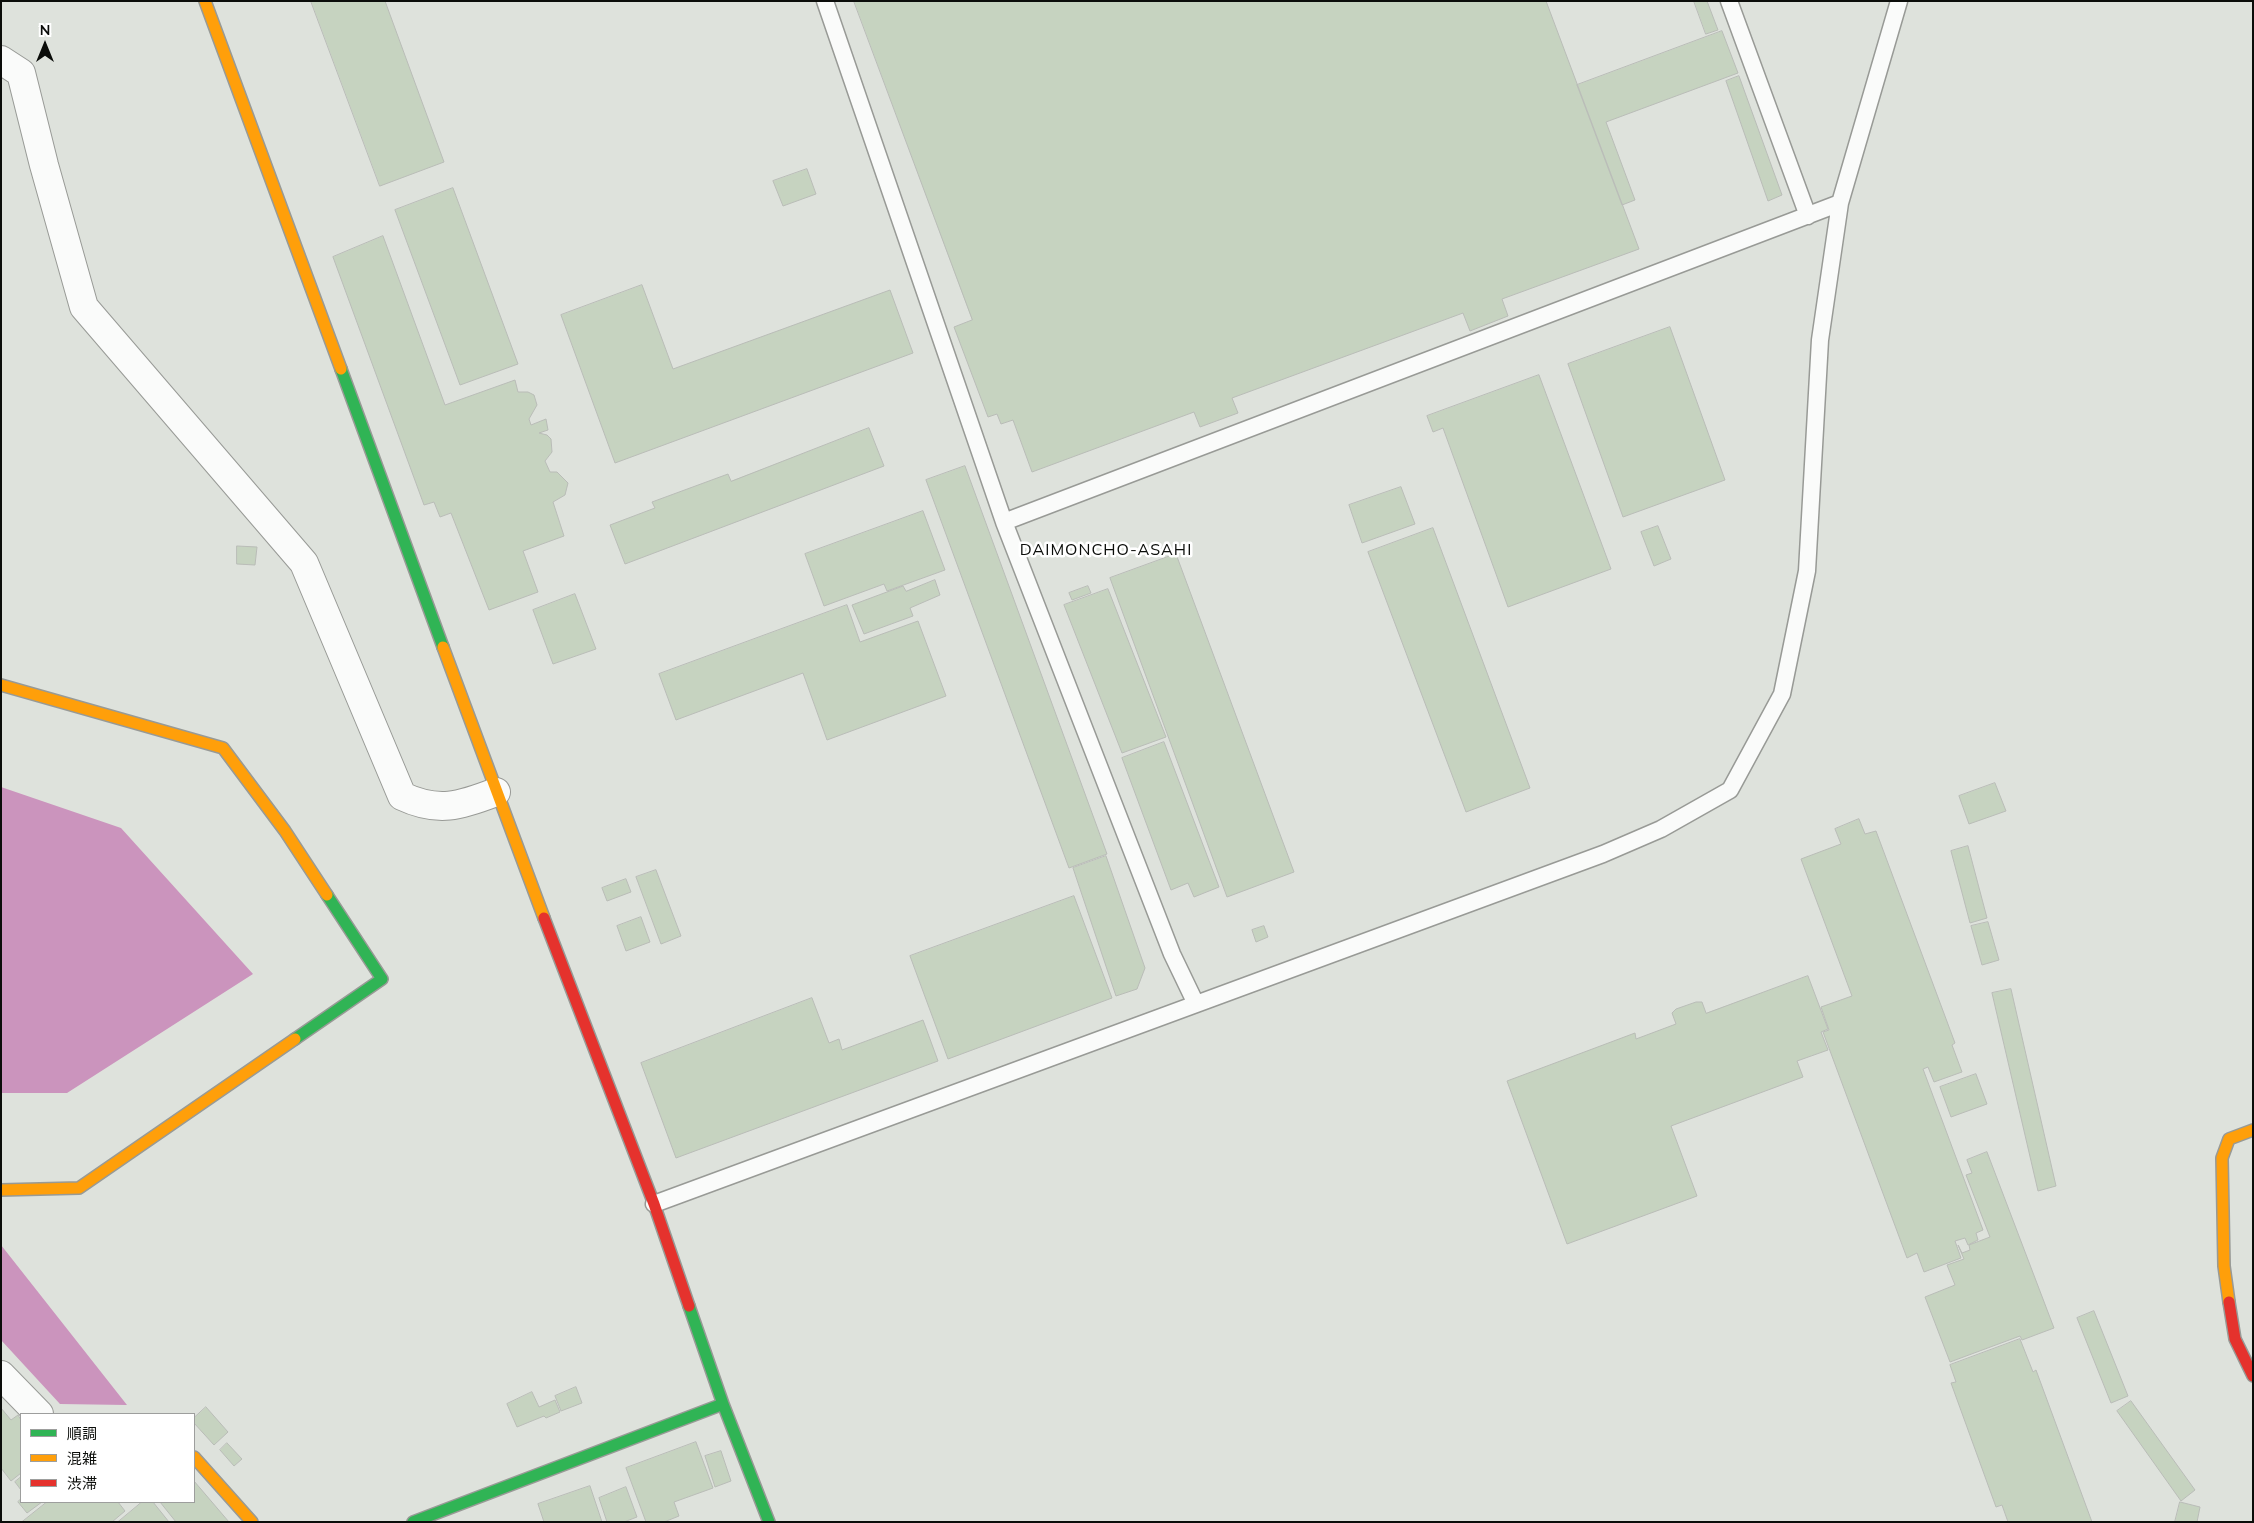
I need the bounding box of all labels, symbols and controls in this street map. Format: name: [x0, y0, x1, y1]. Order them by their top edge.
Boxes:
north arrow: [20, 20, 70, 70]
text: N: [40, 21, 50, 39]
district label: DAIMONCHO-ASAHI: [1018, 540, 1194, 560]
legend: [20, 1413, 195, 1503]
text: 順調: [67, 1424, 97, 1443]
text: 混雑: [67, 1449, 97, 1468]
text: 渋滞: [67, 1474, 97, 1493]

